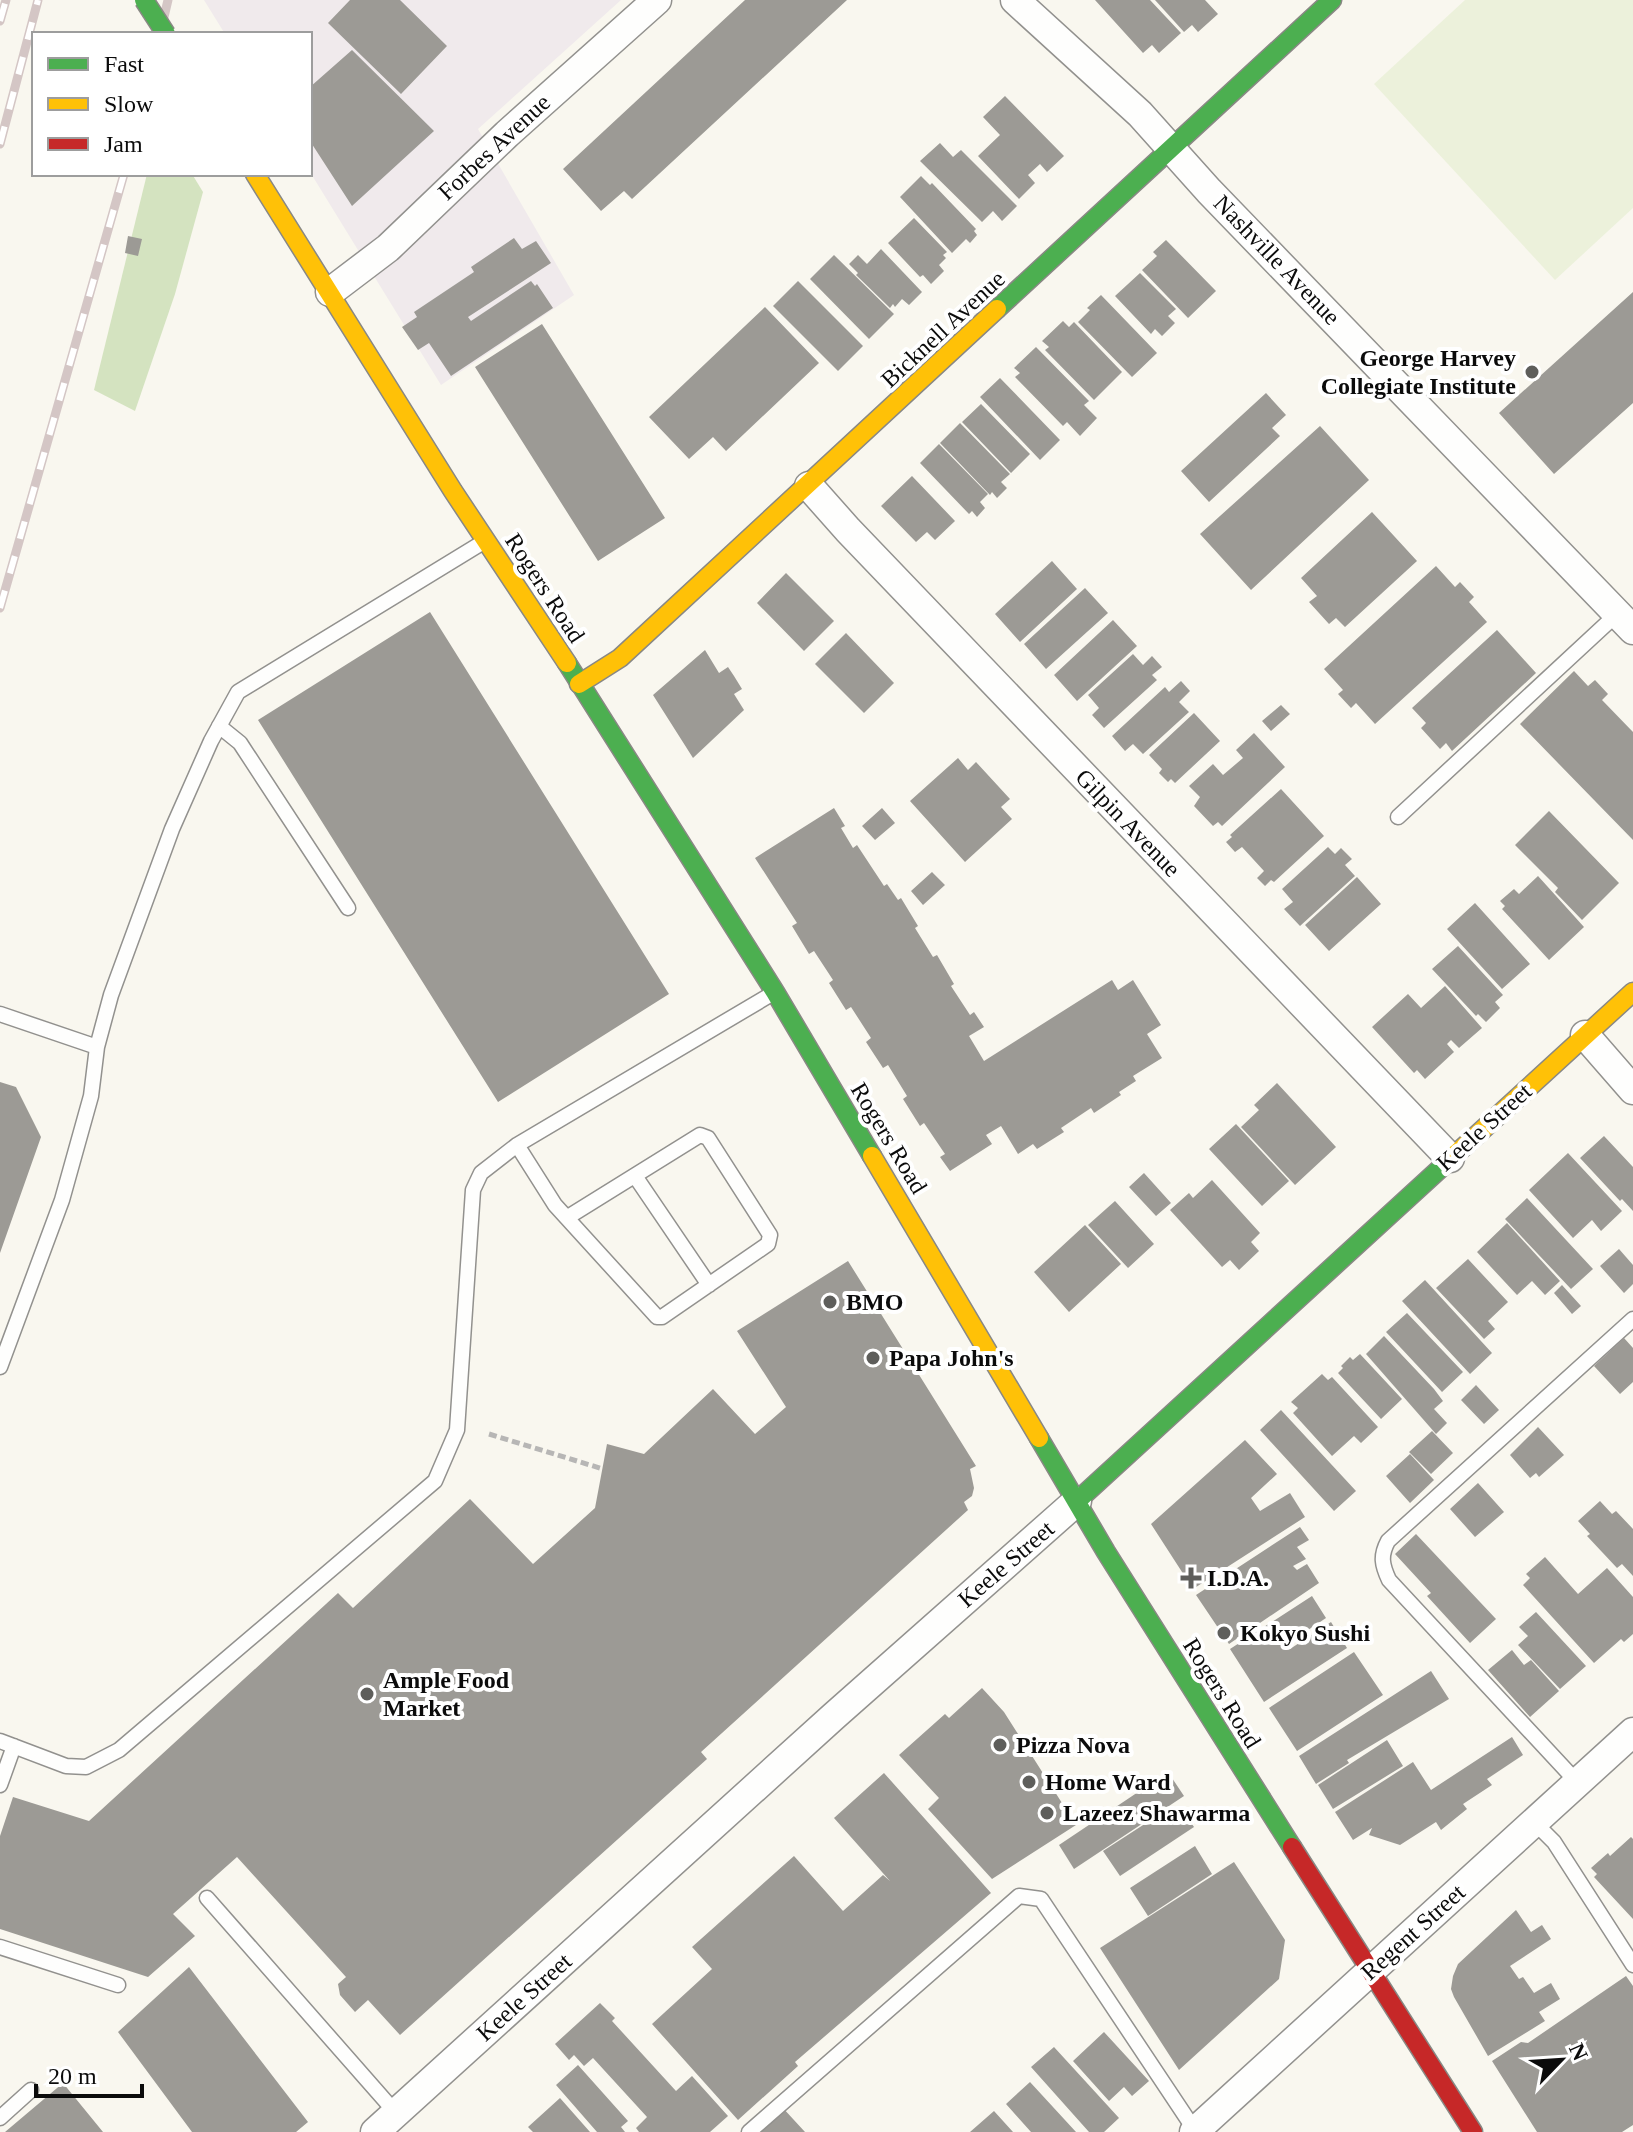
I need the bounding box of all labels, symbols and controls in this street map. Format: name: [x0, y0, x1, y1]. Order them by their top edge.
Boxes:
legend: [32, 32, 312, 176]
text: Fast: [104, 51, 144, 77]
street label: Forbes Avenue: [433, 89, 555, 205]
text: Slow: [104, 91, 154, 117]
text: Jam: [104, 131, 143, 157]
street label: Nashville Avenue: [1209, 190, 1345, 330]
street label: Bicknell Avenue: [876, 265, 1010, 393]
place label: George Harvey Collegiate Institute: [1321, 345, 1516, 399]
marker: George Harvey Collegiate Institute: [1523, 363, 1541, 381]
street label: Rogers Road: [500, 529, 590, 647]
street label: Gilpin Avenue: [1070, 764, 1186, 882]
street label: Rogers Road: [846, 1078, 932, 1198]
street label: Keele Street: [1431, 1078, 1537, 1176]
place label: BMO: [846, 1289, 903, 1315]
marker: BMO: [821, 1293, 839, 1311]
place label: Papa John's: [889, 1345, 1014, 1371]
marker: Papa John's: [864, 1349, 882, 1367]
street label: Keele Street: [953, 1515, 1059, 1612]
place label: I.D.A.: [1207, 1565, 1269, 1591]
marker: I.D.A.: [1182, 1569, 1200, 1587]
place label: Kokyo Sushi: [1240, 1620, 1370, 1646]
marker: Kokyo Sushi: [1215, 1624, 1233, 1642]
street label: Rogers Road: [1178, 1633, 1266, 1753]
place label: Ample Food Market: [383, 1667, 510, 1721]
marker: Ample Food Market: [358, 1685, 376, 1703]
place label: Pizza Nova: [1016, 1732, 1130, 1758]
marker: Pizza Nova: [991, 1736, 1009, 1754]
place label: Home Ward: [1045, 1769, 1171, 1795]
marker: Home Ward: [1020, 1773, 1038, 1791]
place label: Lazeez Shawarma: [1063, 1800, 1250, 1826]
marker: Lazeez Shawarma: [1038, 1804, 1056, 1822]
street label: Regent Street: [1356, 1879, 1470, 1985]
street label: Keele Street: [471, 1948, 577, 2046]
north arrow: [1521, 2020, 1601, 2100]
text: N: [1564, 2039, 1593, 2064]
scale bar: [36, 2048, 142, 2098]
text: 20 m: [48, 2063, 97, 2089]

